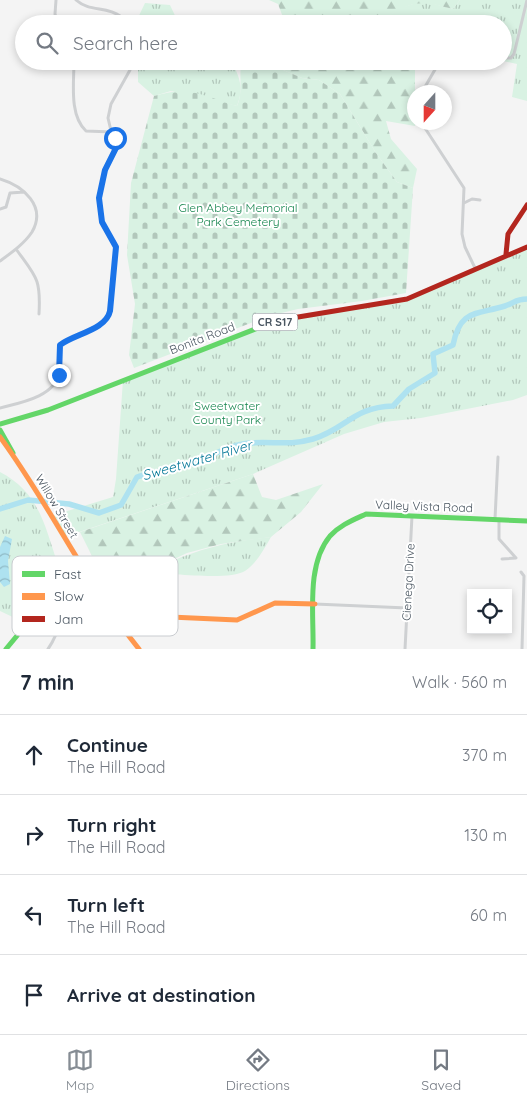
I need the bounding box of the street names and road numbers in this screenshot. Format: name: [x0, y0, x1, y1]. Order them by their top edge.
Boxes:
road number: CR S17: [252, 314, 298, 331]
street label: Bonita Road: [167, 319, 237, 357]
street label: Willow Street: [32, 471, 82, 541]
street label: Valley Vista Road: [375, 497, 473, 515]
street label: Cienega Drive: [398, 543, 418, 621]

